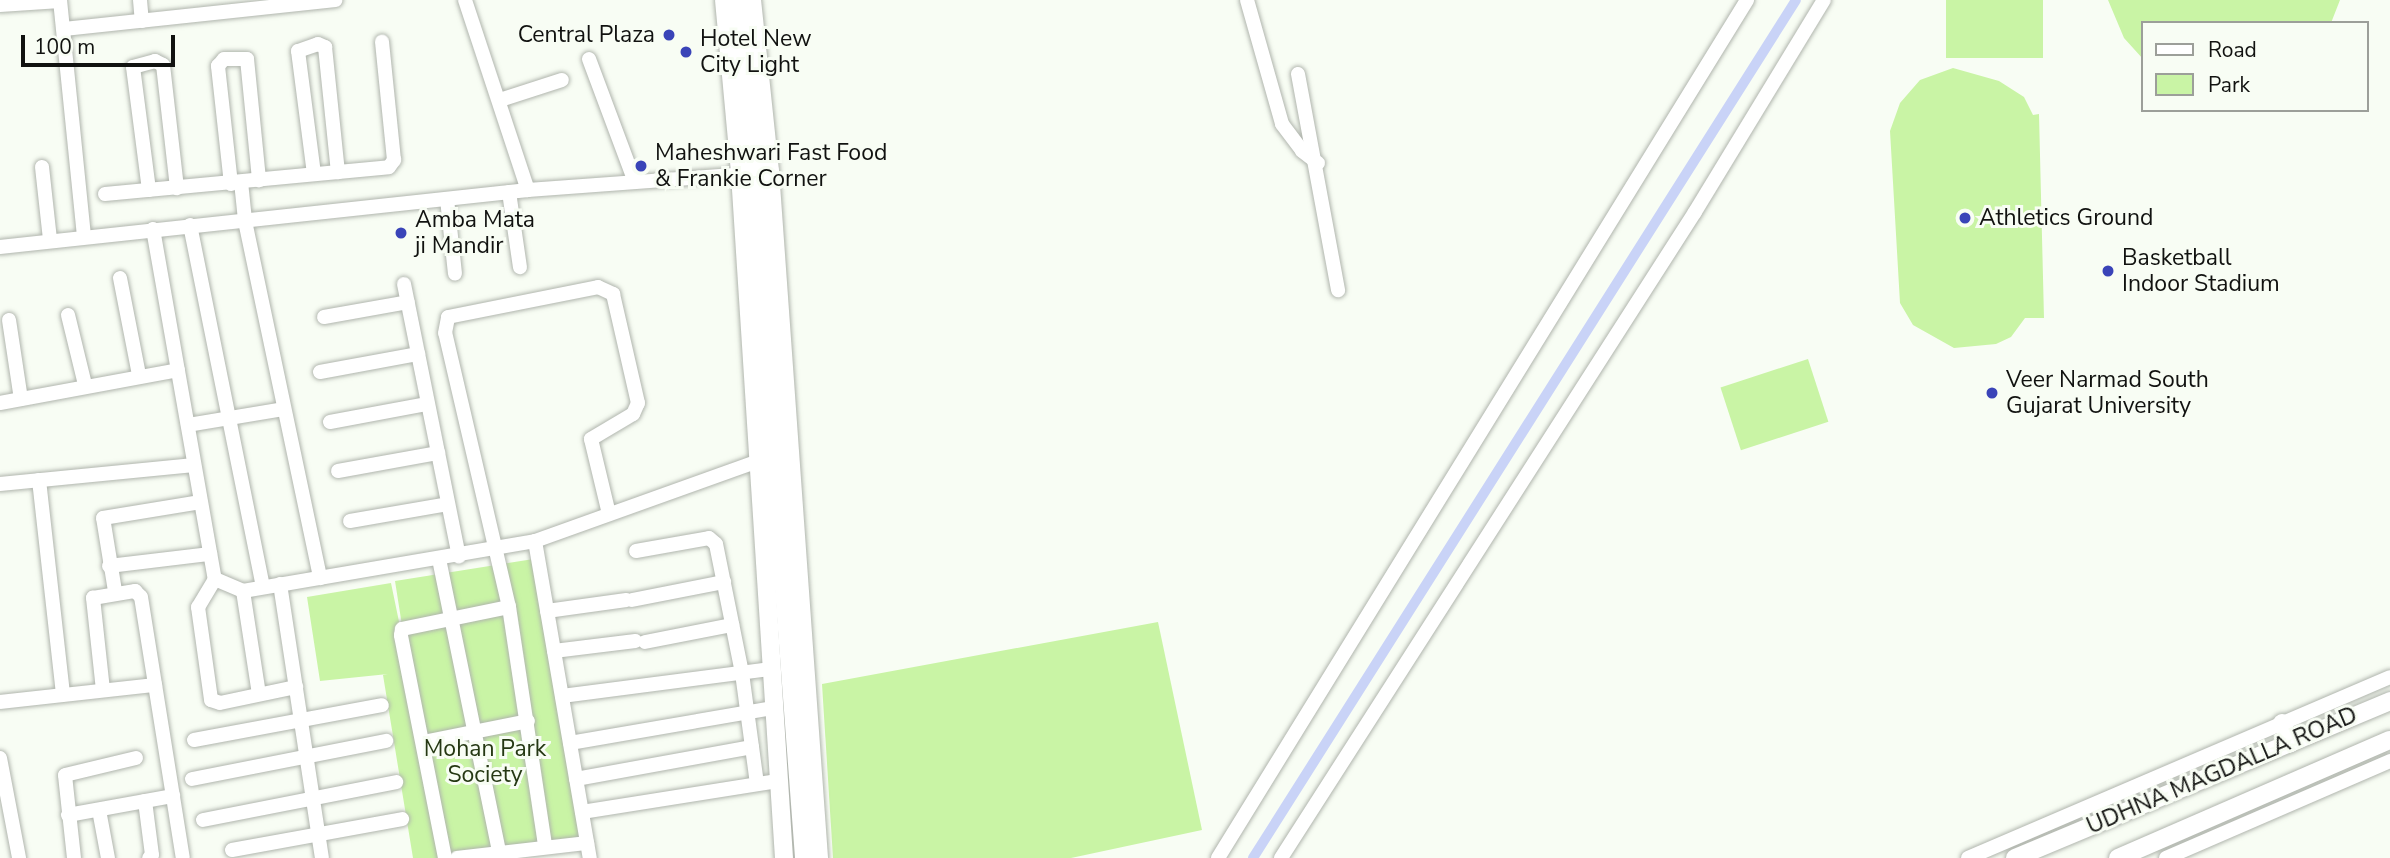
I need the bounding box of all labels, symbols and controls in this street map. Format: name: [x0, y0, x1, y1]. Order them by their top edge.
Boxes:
scale bar: [24, 21, 178, 65]
place label: Central Plaza: [518, 21, 655, 49]
legend: [2142, 21, 2369, 112]
place label: Hotel New City Light: [700, 25, 812, 79]
marker: Central Plaza: [661, 27, 677, 43]
text: 100 m: [34, 33, 95, 61]
text: Road: [2208, 36, 2257, 64]
marker: Hotel New City Light: [678, 44, 694, 60]
text: Park: [2208, 71, 2250, 99]
place label: Maheshwari Fast Food & Frankie Corner: [655, 139, 887, 193]
marker: Maheshwari Fast Food & Frankie Corner: [633, 158, 649, 174]
place label: Athletics Ground: [1979, 204, 2153, 232]
place label: Amba Mata ji Mandir: [415, 206, 535, 260]
marker: Athletics Ground: [1957, 210, 1973, 226]
marker: Amba Mata ji Mandir: [393, 225, 409, 241]
place label: Basketball Indoor Stadium: [2122, 244, 2280, 298]
marker: Basketball Indoor Stadium: [2100, 263, 2116, 279]
place label: Veer Narmad South Gujarat University: [2006, 366, 2209, 420]
marker: Veer Narmad South Gujarat University: [1984, 385, 2000, 401]
street label: UDHNA MAGDALLA ROAD: [2083, 701, 2361, 841]
park label: Mohan Park Society: [424, 735, 546, 789]

